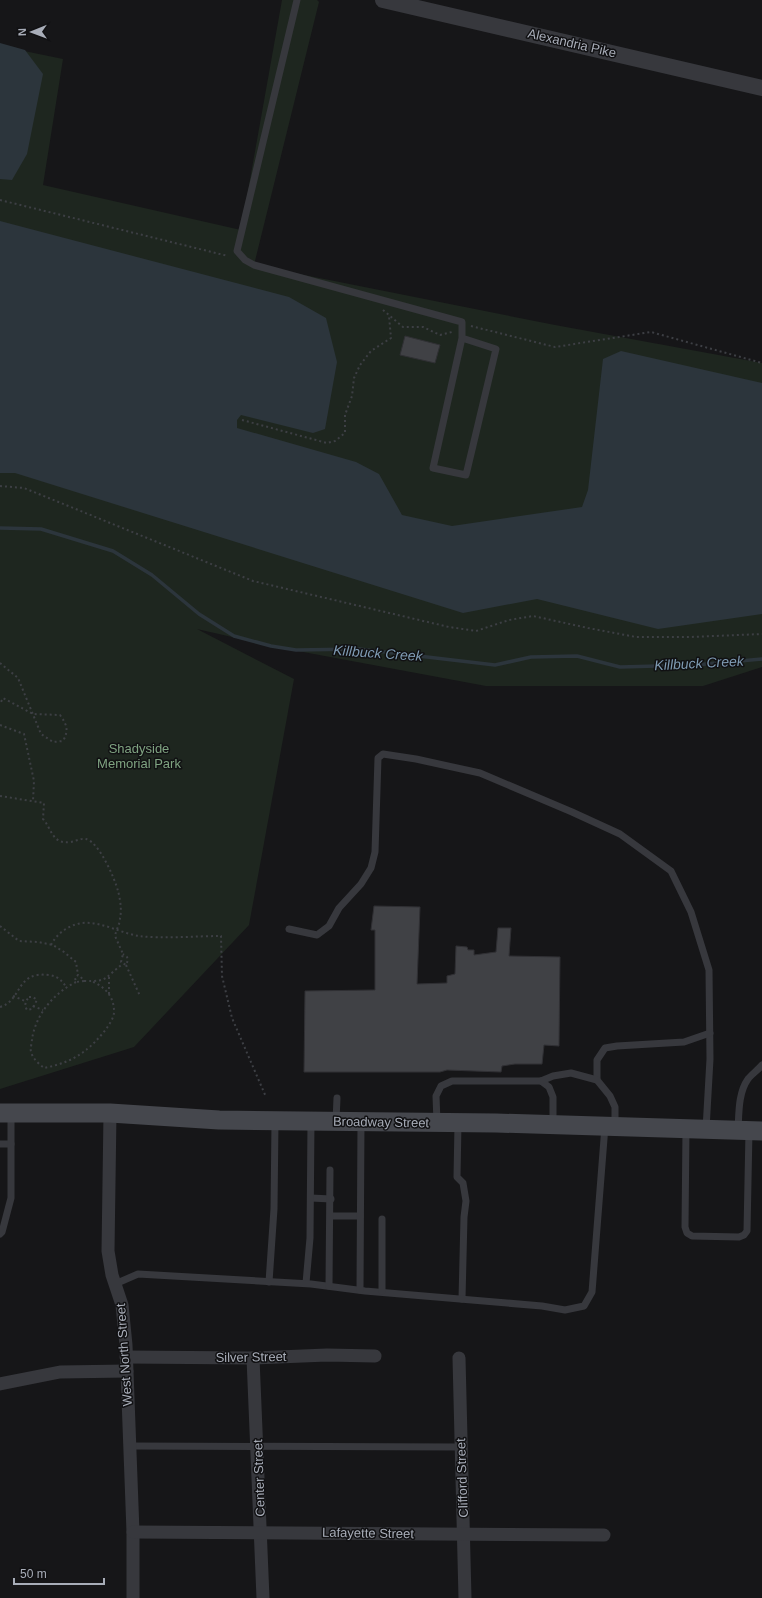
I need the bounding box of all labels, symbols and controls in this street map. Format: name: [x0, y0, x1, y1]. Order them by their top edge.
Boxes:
north arrow: [12, 12, 52, 52]
street label: Alexandria Pike: [526, 26, 618, 60]
text: N: [16, 28, 28, 36]
water label: Killbuck Creek: [333, 642, 424, 664]
water label: Killbuck Creek: [654, 653, 745, 673]
park label: Shadyside Memorial Park: [97, 741, 181, 771]
street label: Broadway Street: [333, 1114, 430, 1130]
street label: West North Street: [113, 1303, 135, 1407]
street label: Silver Street: [215, 1349, 287, 1365]
street label: Clifford Street: [453, 1438, 471, 1518]
street label: Center Street: [250, 1439, 268, 1517]
street label: Lafayette Street: [322, 1525, 414, 1541]
scale bar: [14, 1560, 104, 1586]
text: 50 m: [20, 1567, 47, 1581]

